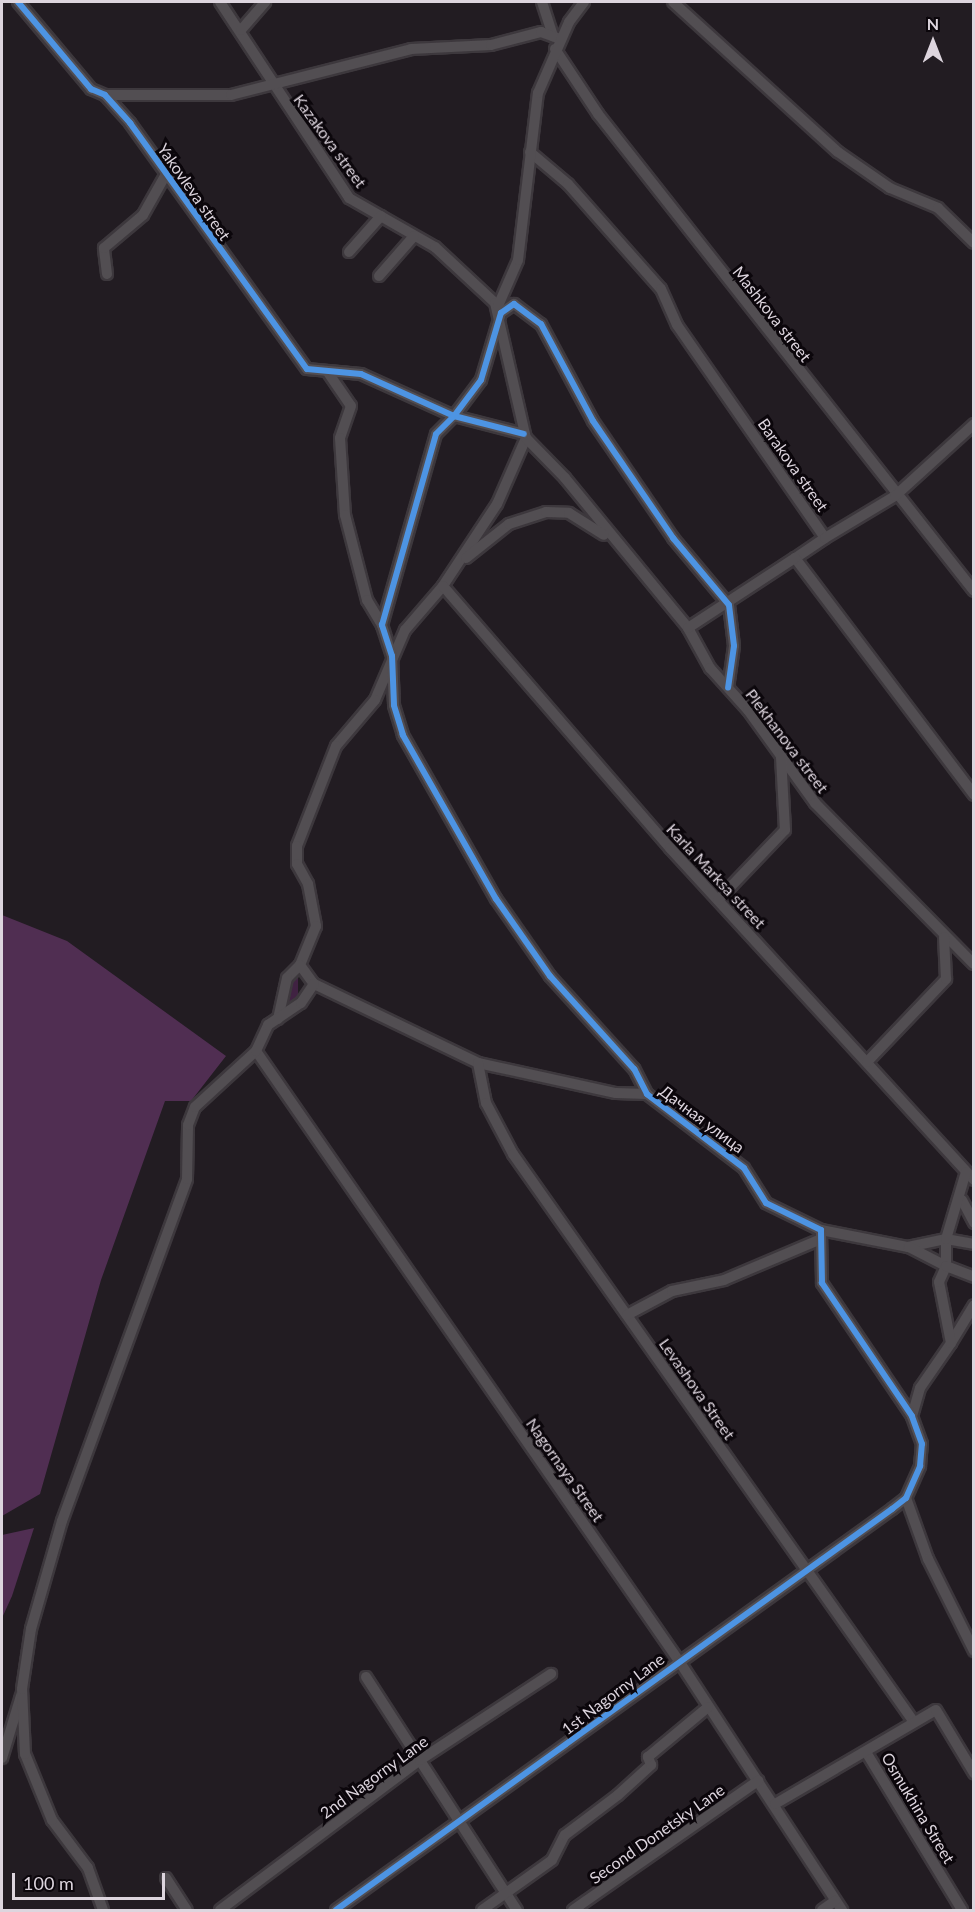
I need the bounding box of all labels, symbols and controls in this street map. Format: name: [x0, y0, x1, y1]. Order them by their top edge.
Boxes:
north arrow: [903, 12, 963, 72]
text: N: [927, 14, 939, 33]
street label: Kazakova street: [290, 90, 370, 192]
street label: Yakovleva street: [153, 140, 235, 244]
street label: Mashkova street: [729, 262, 815, 366]
street label: Barakova street: [754, 415, 832, 515]
street label: Plekhanova street: [742, 685, 832, 797]
street label: Karla Marksa street: [662, 820, 770, 932]
street label: Дачная улица: [656, 1081, 748, 1157]
street label: Levashova Street: [655, 1335, 739, 1443]
street label: Nagornaya Street: [522, 1415, 608, 1525]
street label: 1st Nagorny Lane: [558, 1649, 668, 1739]
street label: 2nd Nagorny Lane: [316, 1731, 432, 1823]
street label: Osmukhina Street: [877, 1749, 959, 1867]
street label: Second Donetsky Lane: [586, 1780, 728, 1888]
scale bar: [15, 1861, 168, 1899]
text: 100 m: [23, 1872, 74, 1894]

